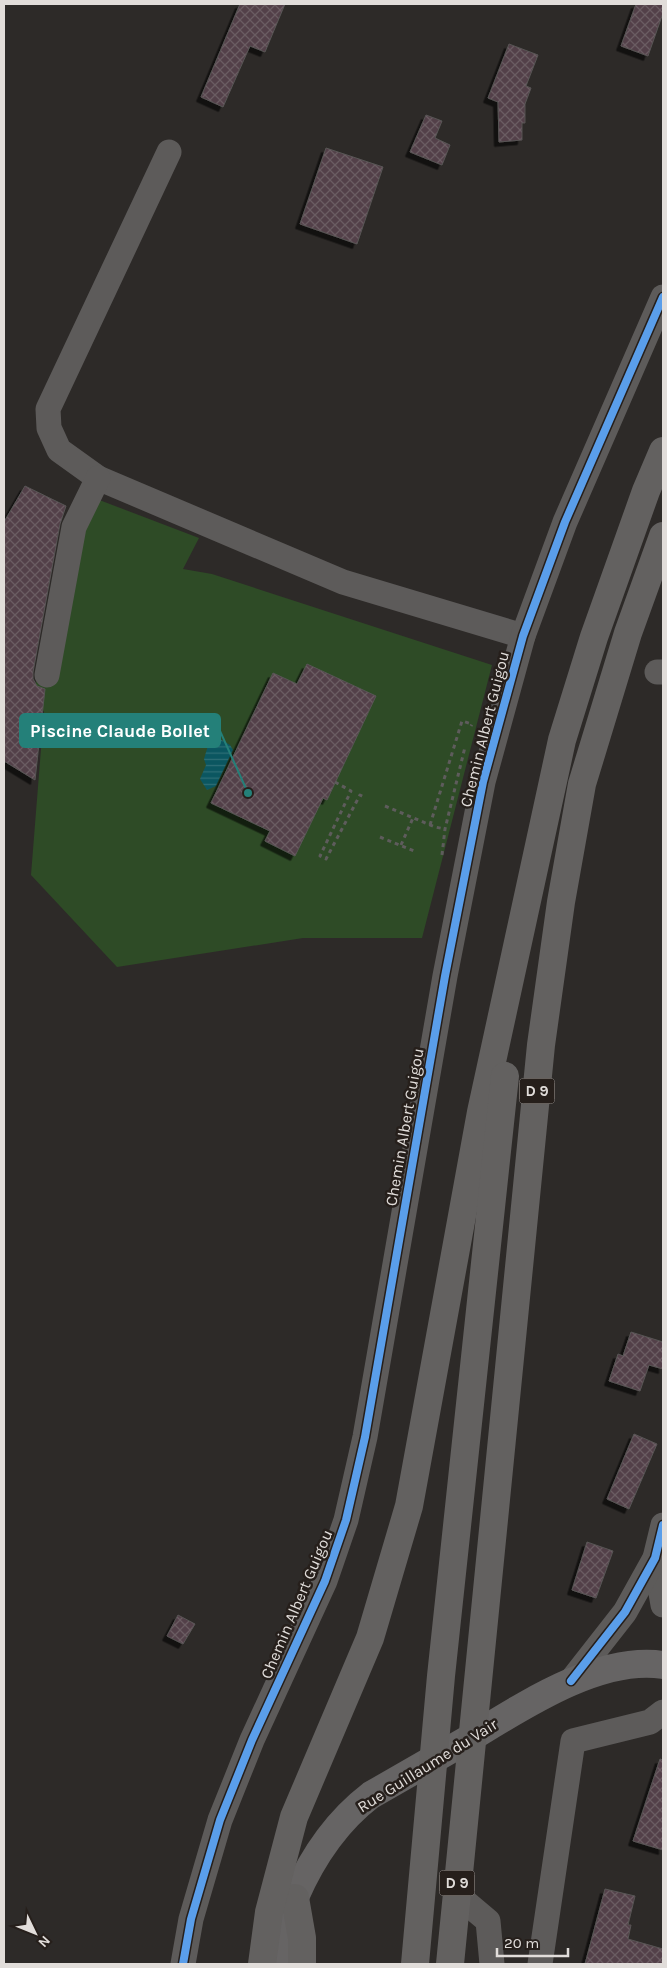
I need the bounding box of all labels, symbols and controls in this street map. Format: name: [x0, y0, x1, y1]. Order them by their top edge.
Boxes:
street label: Chemin Albert Guigou: [456, 649, 513, 809]
callout: Piscine Claude Bollet: [20, 714, 220, 747]
text: Piscine Claude Bollet: [30, 720, 210, 742]
street label: Chemin Albert Guigou: [381, 1047, 428, 1208]
road number: D 9: [520, 1078, 554, 1104]
street label: Chemin Albert Guigou: [256, 1527, 336, 1682]
street label: Rue Guillaume du Vair: [354, 1714, 501, 1816]
road number: D 9: [440, 1870, 474, 1896]
north arrow: [10, 1908, 60, 1958]
scale bar: [497, 1926, 568, 1958]
text: N: [34, 1932, 54, 1951]
text: 20 m: [504, 1934, 539, 1952]

